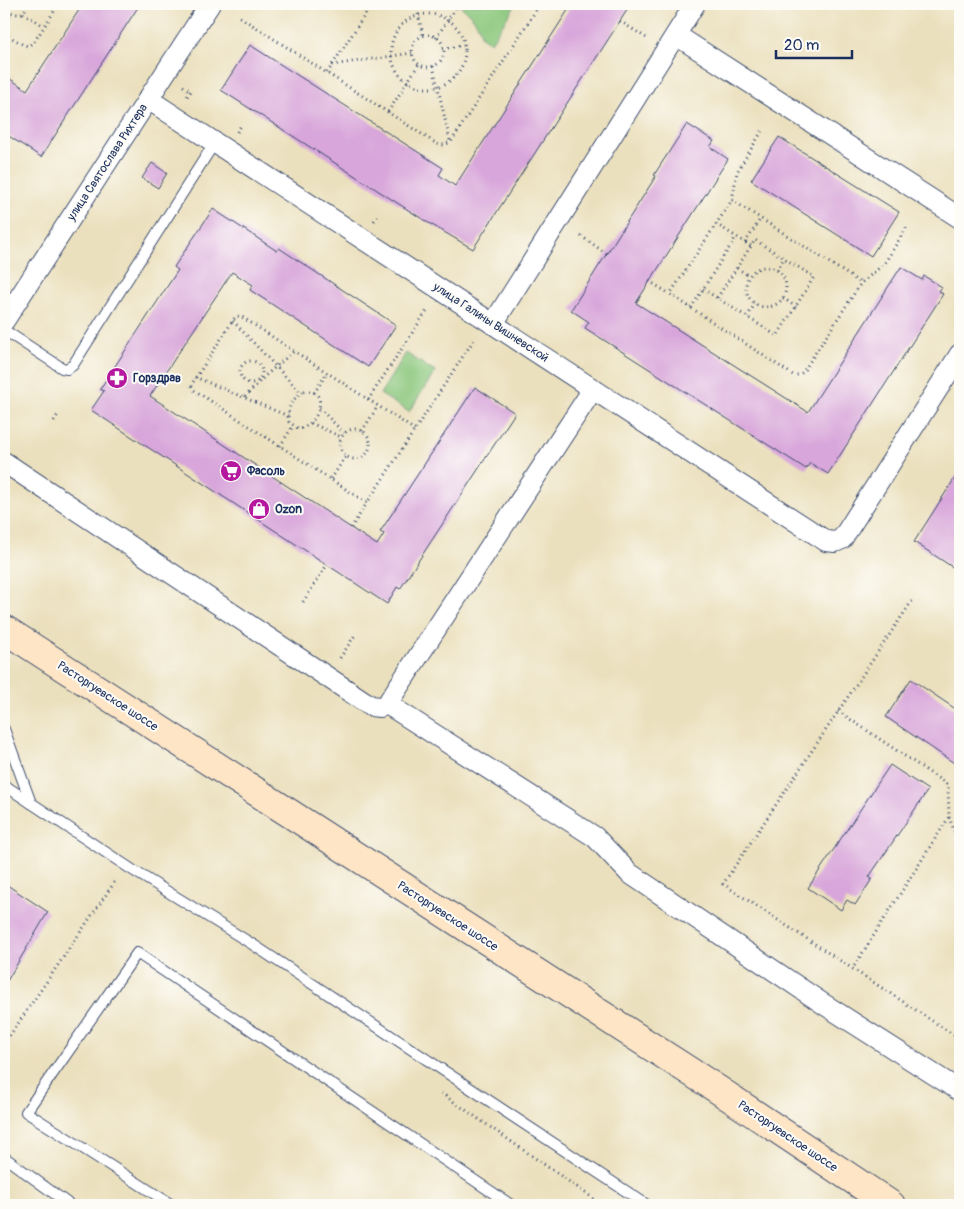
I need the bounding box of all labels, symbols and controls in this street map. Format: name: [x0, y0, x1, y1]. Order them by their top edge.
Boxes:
scale bar: [776, 28, 853, 60]
text: 20 m: [784, 36, 819, 55]
street label: улица Святослава Рихтера: [63, 101, 151, 224]
street label: улица Галины Вишневской: [429, 279, 551, 366]
pharmacy icon: Горздрав: [105, 366, 129, 390]
place label: Горздрав: [133, 371, 181, 386]
supermarket icon: Фасоль: [219, 459, 243, 483]
place label: Фасоль: [246, 464, 285, 479]
shop icon: Ozon: [247, 497, 271, 521]
place label: Ozon: [275, 502, 302, 517]
street label: Расторгуевское шоссе: [55, 658, 161, 735]
street label: Расторгуевское шоссе: [395, 878, 501, 955]
street label: Расторгуевское шоссе: [735, 1098, 840, 1175]

